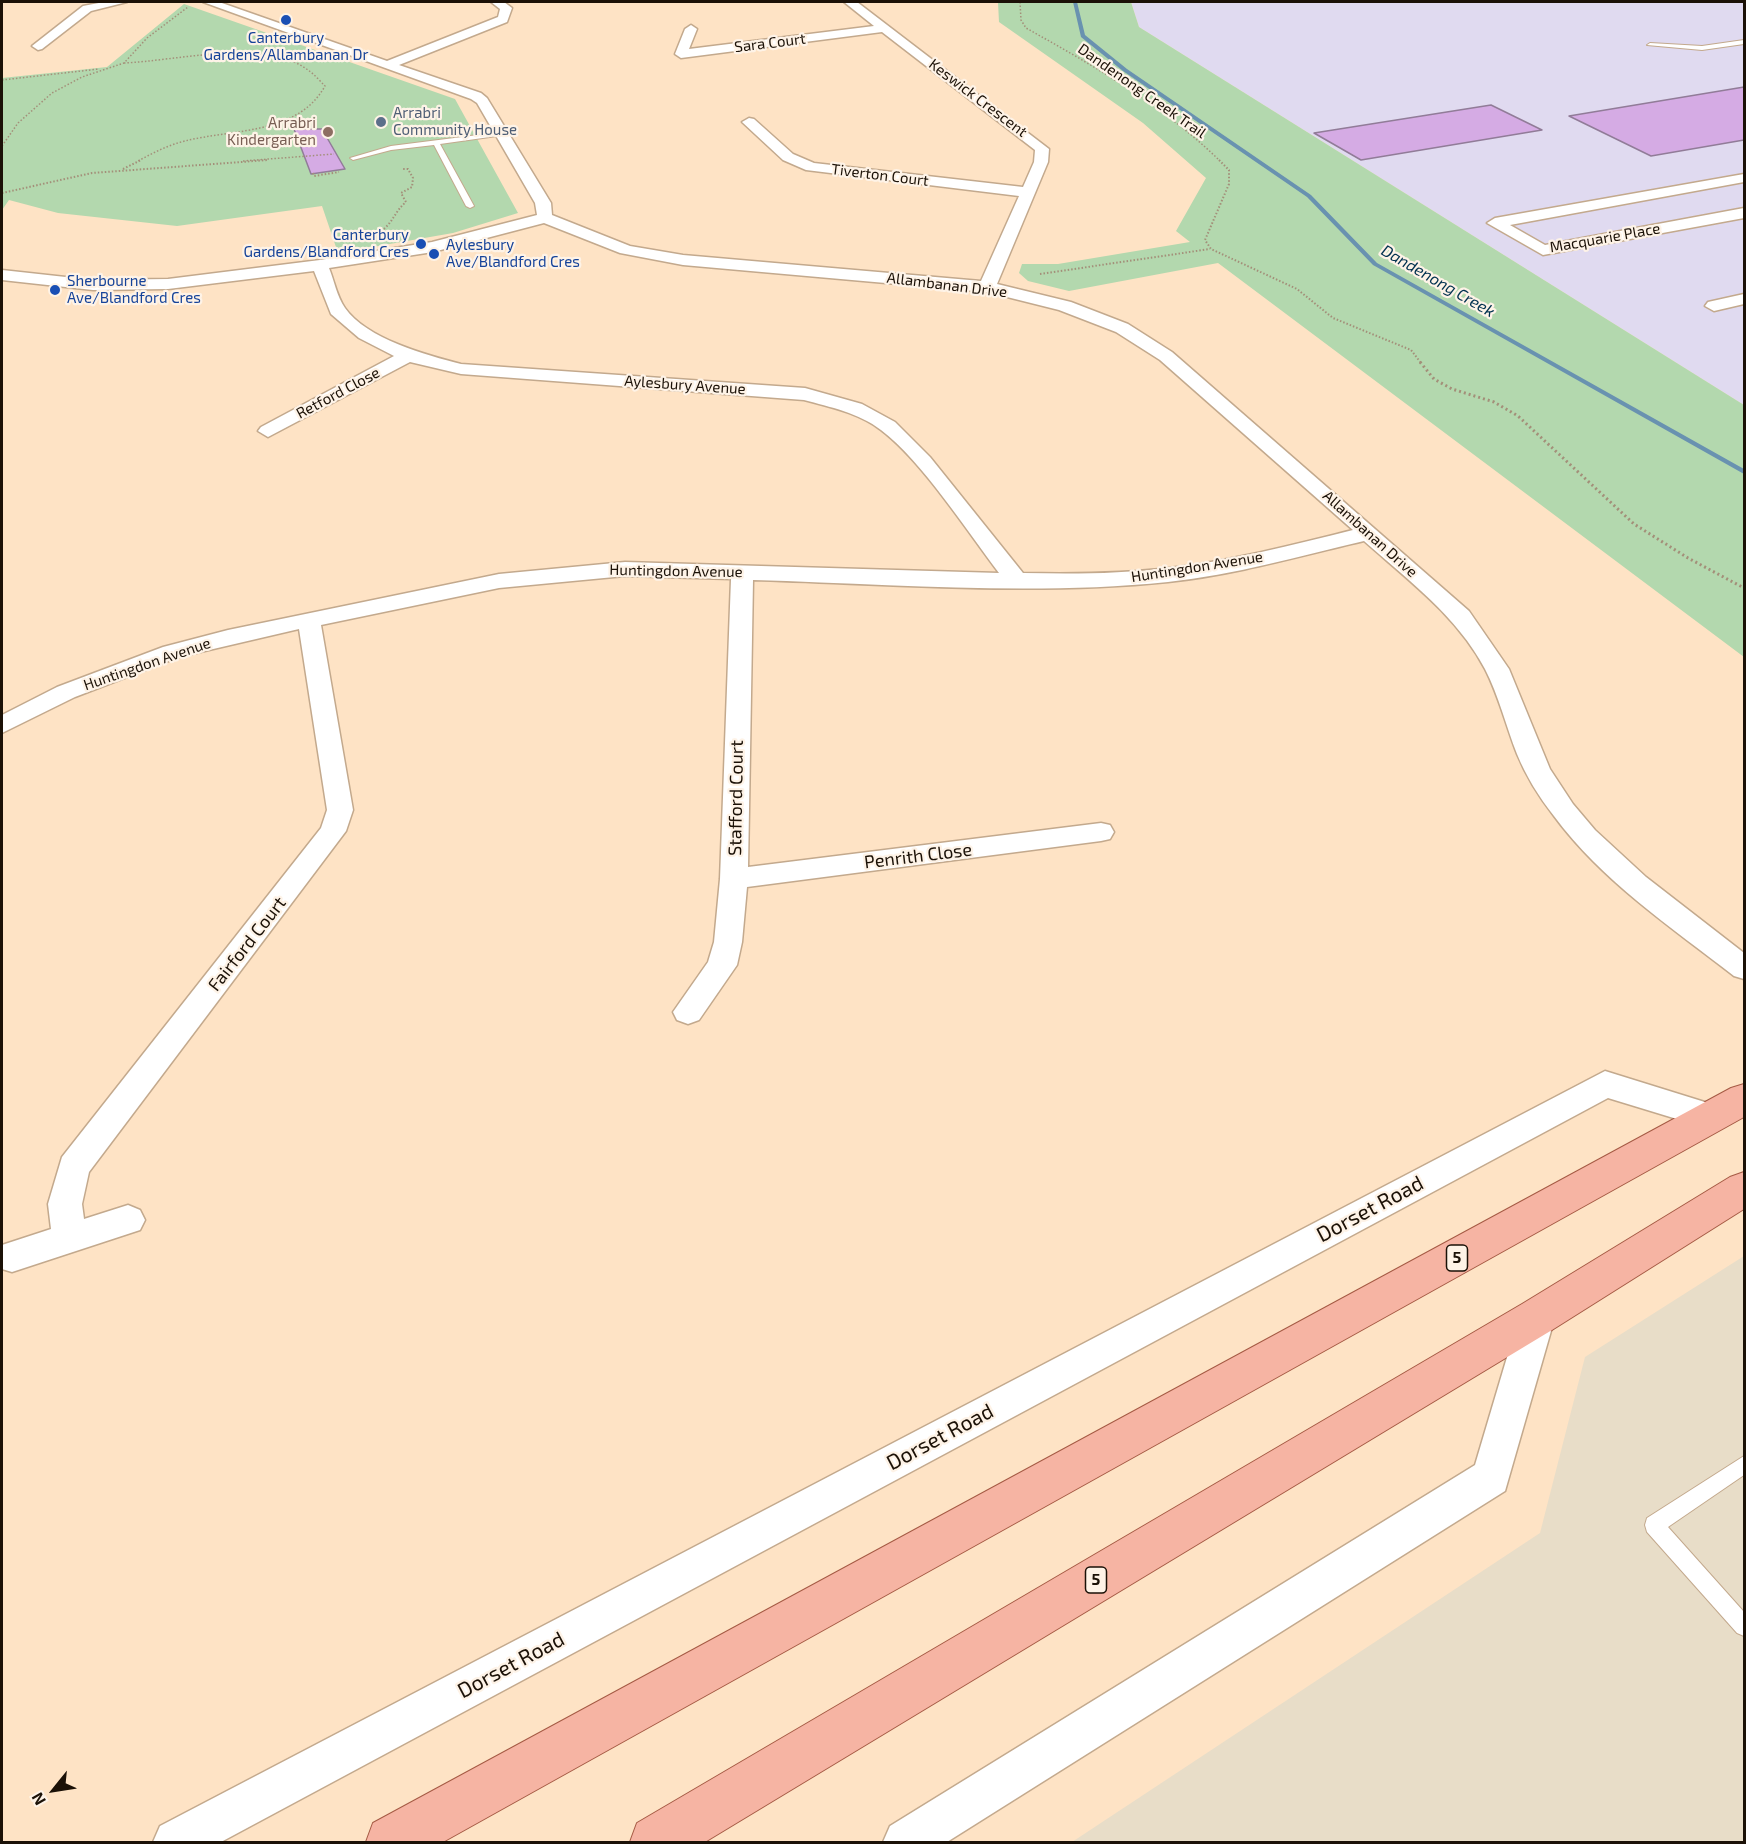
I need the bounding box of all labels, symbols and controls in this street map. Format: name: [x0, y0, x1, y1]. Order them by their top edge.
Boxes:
marker: Canterbury Gardens/Allambanan Dr: [279, 13, 293, 27]
place label: Canterbury Gardens/Allambanan Dr: [204, 29, 368, 64]
street label: Sara Court: [733, 30, 807, 56]
street label: Dandenong Creek Trail: [1074, 40, 1210, 142]
street label: Keswick Crescent: [925, 55, 1031, 141]
place label: Arrabri Community House: [393, 104, 517, 139]
place label: Arrabri Kindergarten: [227, 114, 316, 149]
marker: Arrabri Community House: [374, 115, 388, 129]
marker: Arrabri Kindergarten: [321, 125, 335, 139]
street label: Tiverton Court: [830, 160, 930, 190]
street label: Macquarie Place: [1548, 219, 1662, 257]
place label: Canterbury Gardens/Blandford Cres: [243, 226, 409, 261]
place label: Aylesbury Ave/Blandford Cres: [446, 236, 580, 271]
marker: Canterbury Gardens/Blandford Cres: [414, 237, 428, 251]
water label: Dandenong Creek: [1378, 241, 1498, 321]
marker: Aylesbury Ave/Blandford Cres: [427, 247, 441, 261]
street label: Allambanan Drive: [886, 269, 1008, 301]
place label: Sherbourne Ave/Blandford Cres: [67, 272, 201, 307]
marker: Sherbourne Ave/Blandford Cres: [48, 283, 62, 297]
street label: Retford Close: [293, 363, 383, 423]
street label: Aylesbury Avenue: [624, 372, 746, 398]
street label: Allambanan Drive: [1319, 487, 1421, 581]
street label: Huntingdon Avenue: [1130, 548, 1264, 586]
street label: Huntingdon Avenue: [609, 561, 743, 581]
street label: Huntingdon Avenue: [81, 634, 213, 694]
street label: Stafford Court: [724, 740, 748, 856]
street label: Penrith Close: [863, 839, 973, 873]
street label: Fairford Court: [203, 892, 291, 996]
street label: Dorset Road: [1312, 1170, 1428, 1248]
road number: 5: [1446, 1245, 1468, 1271]
street label: Dorset Road: [882, 1398, 998, 1476]
road number: 5: [1086, 1567, 1106, 1593]
street label: Dorset Road: [453, 1626, 569, 1704]
north arrow: [24, 1760, 84, 1820]
text: N: [27, 1789, 49, 1809]

